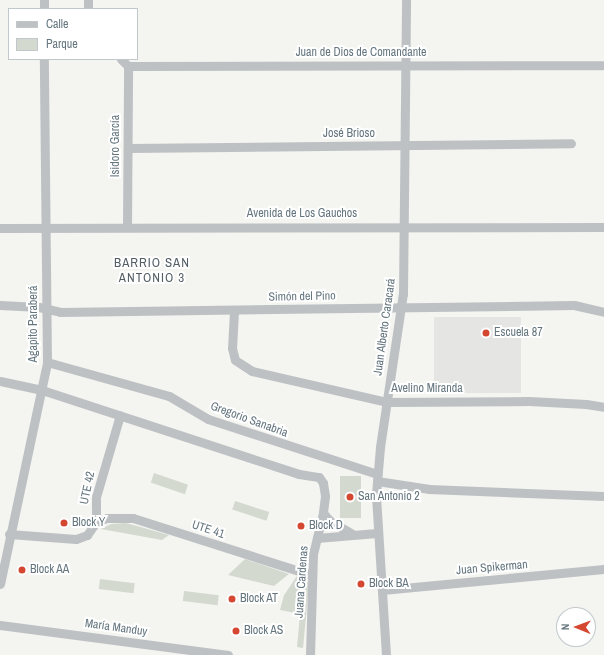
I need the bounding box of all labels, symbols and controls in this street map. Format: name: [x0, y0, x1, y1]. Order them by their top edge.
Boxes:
legend: [8, 8, 138, 60]
text: Calle: [46, 16, 68, 32]
text: Parque: [46, 36, 78, 52]
street label: Juan de Dios de Comandante: [296, 46, 426, 60]
street label: Isidoro García: [109, 115, 123, 177]
street label: José Brioso: [323, 127, 375, 141]
street label: Avenida de Los Gauchos: [247, 207, 357, 221]
district label: BARRIO SAN ANTONIO 3: [114, 256, 190, 287]
street label: Juan Alberto Caracará: [371, 277, 399, 377]
street label: Agapito Paraberá: [27, 285, 41, 363]
street label: Simón del Pino: [268, 289, 336, 305]
place label: Escuela 87: [494, 326, 543, 340]
marker: Escuela 87: [481, 328, 491, 338]
street label: Avelino Miranda: [391, 382, 463, 396]
street label: Gregorio Sanabria: [208, 399, 290, 441]
street label: UTE 42: [77, 470, 99, 506]
place label: San Antonio 2: [358, 490, 420, 504]
marker: San Antonio 2: [345, 492, 355, 502]
place label: Block Y: [72, 516, 105, 530]
marker: Block Y: [59, 518, 69, 528]
street label: UTE 41: [190, 518, 226, 542]
place label: Block D: [309, 519, 343, 533]
marker: Block D: [296, 521, 306, 531]
street label: Juana Cardenas: [292, 545, 312, 619]
street label: Juan Spikerman: [456, 558, 528, 578]
place label: Block AA: [30, 563, 70, 577]
marker: Block AA: [17, 565, 27, 575]
place label: Block BA: [369, 577, 409, 591]
marker: Block BA: [356, 579, 366, 589]
place label: Block AT: [240, 592, 279, 606]
marker: Block AT: [227, 594, 237, 604]
north arrow: [556, 607, 596, 647]
street label: María Manduy: [84, 616, 148, 640]
text: N: [558, 623, 572, 630]
place label: Block AS: [244, 624, 284, 638]
marker: Block AS: [231, 626, 241, 636]

